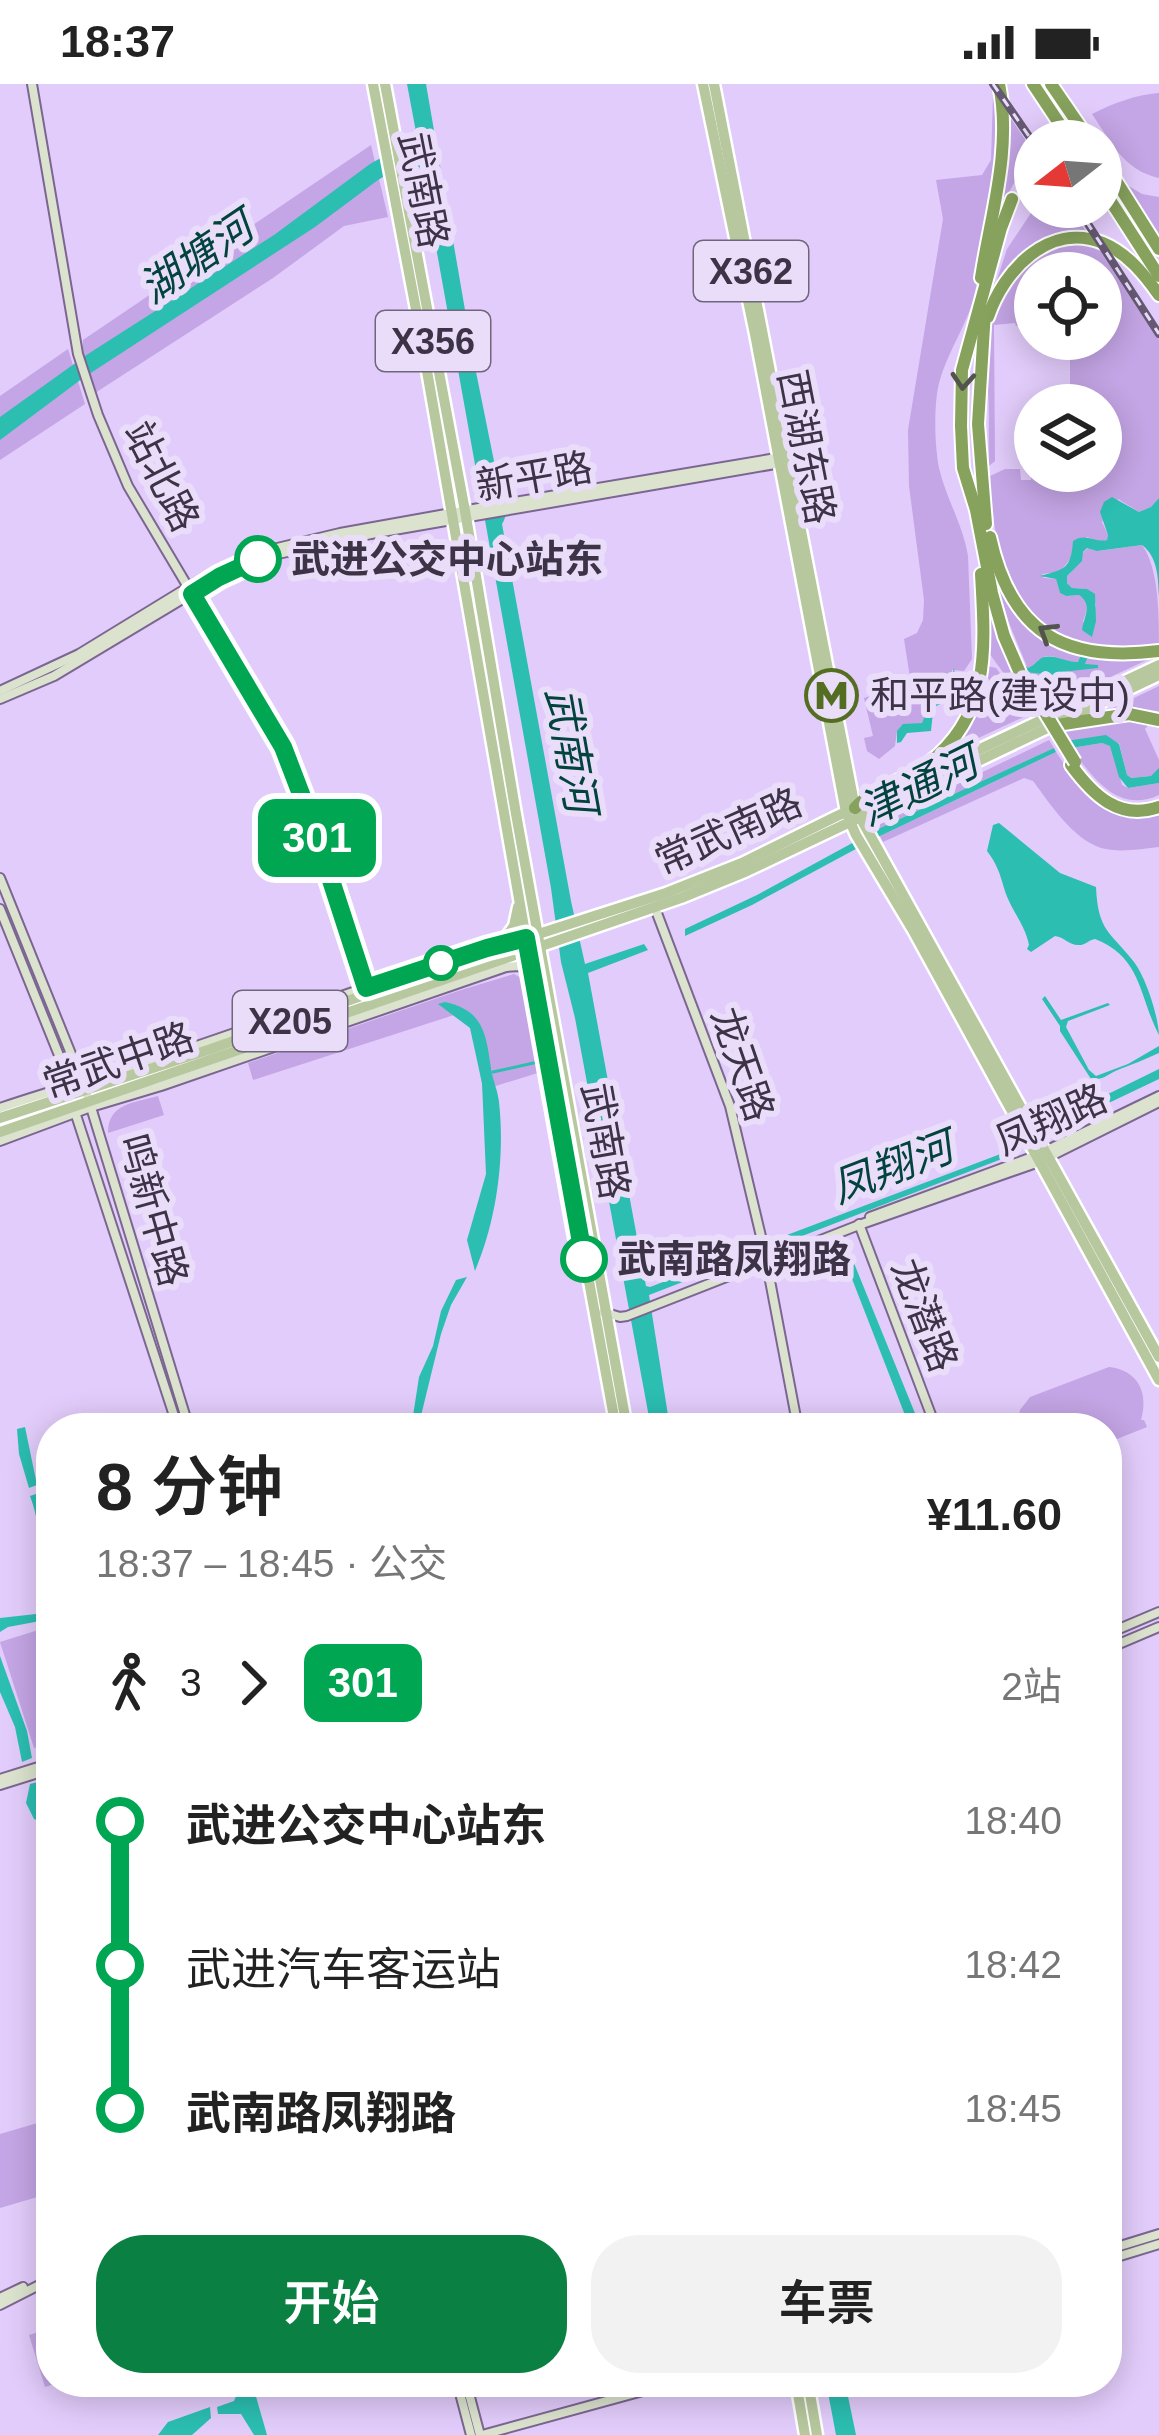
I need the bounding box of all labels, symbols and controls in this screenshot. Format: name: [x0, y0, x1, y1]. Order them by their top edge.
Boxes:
text: 18:37: [60, 16, 175, 67]
north arrow: [1014, 120, 1122, 228]
map controls: [1014, 120, 1122, 492]
street label: 武南路: [391, 129, 456, 252]
water label: 湖塘河: [131, 199, 267, 312]
road number: X362: [694, 241, 808, 301]
button: locate: [1014, 252, 1122, 360]
road number: X356: [376, 311, 490, 371]
street label: 西湖东路: [771, 366, 842, 528]
one-way arrow: [951, 372, 977, 391]
button: layers: [1014, 384, 1122, 492]
street label: 站北路: [116, 414, 207, 538]
street label: 新平路: [473, 445, 595, 508]
marker: 武进公交中心站东: [236, 537, 280, 581]
place label: 武进公交中心站东: [291, 538, 603, 581]
one-way arrow: [1039, 625, 1061, 647]
metro station icon: 和平路(建设中): [803, 667, 859, 723]
place label: 和平路(建设中): [870, 674, 1130, 717]
water label: 武南河: [537, 684, 607, 823]
water label: 津通河: [851, 735, 991, 835]
street label: 常武南路: [648, 780, 808, 883]
line badge: 301: [248, 799, 386, 877]
text: 301: [282, 814, 352, 861]
unlabelled marker: [425, 947, 457, 979]
road number: X205: [233, 991, 347, 1051]
street label: 龙天路: [703, 1002, 782, 1126]
street label: 常武中路: [37, 1015, 199, 1106]
street label: 凤翔路: [989, 1076, 1113, 1163]
street label: 武南路: [574, 1080, 637, 1202]
water label: 凤翔河: [825, 1120, 966, 1212]
street label: 鸣新中路: [111, 1129, 196, 1291]
marker: 武南路凤翔路: [562, 1237, 606, 1281]
place label: 武南路凤翔路: [617, 1238, 851, 1281]
street label: 龙潜路: [883, 1253, 966, 1378]
text: 8 分钟: [96, 1450, 283, 1524]
text: ¥11.60: [927, 1489, 1062, 1540]
text: 18:37 – 18:45 · 公交: [96, 1542, 447, 1585]
icon: walk: [96, 1650, 162, 1716]
icon: forward: [220, 1650, 286, 1716]
text: 301: [328, 1659, 398, 1706]
text: 3: [180, 1661, 202, 1704]
text: 2站: [1001, 1665, 1062, 1708]
text: 18:40: [964, 1799, 1062, 1842]
text: 武进公交中心站东: [186, 1800, 546, 1851]
text: 18:42: [964, 1943, 1062, 1986]
text: 武进汽车客运站: [186, 1944, 501, 1995]
text: 18:45: [964, 2087, 1062, 2130]
text: 武南路凤翔路: [186, 2088, 456, 2139]
button: 开始: [96, 2235, 567, 2373]
button: 车票: [591, 2235, 1062, 2373]

